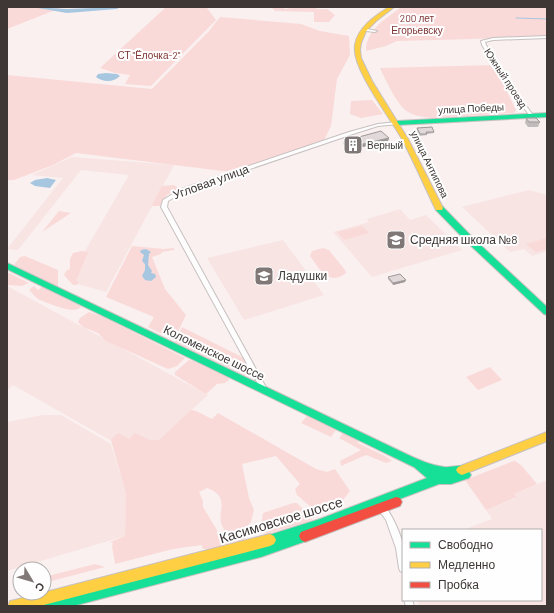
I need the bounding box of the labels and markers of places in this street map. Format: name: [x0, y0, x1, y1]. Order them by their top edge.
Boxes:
building icon: Верный: [342, 134, 364, 156]
place label: Верный: [367, 139, 403, 151]
school or university icon: Средняя школа №8: [385, 229, 407, 251]
place label: Средняя школа №8: [410, 232, 517, 247]
school or university icon: Ладушки: [253, 265, 275, 287]
place label: Ладушки: [278, 268, 327, 283]

